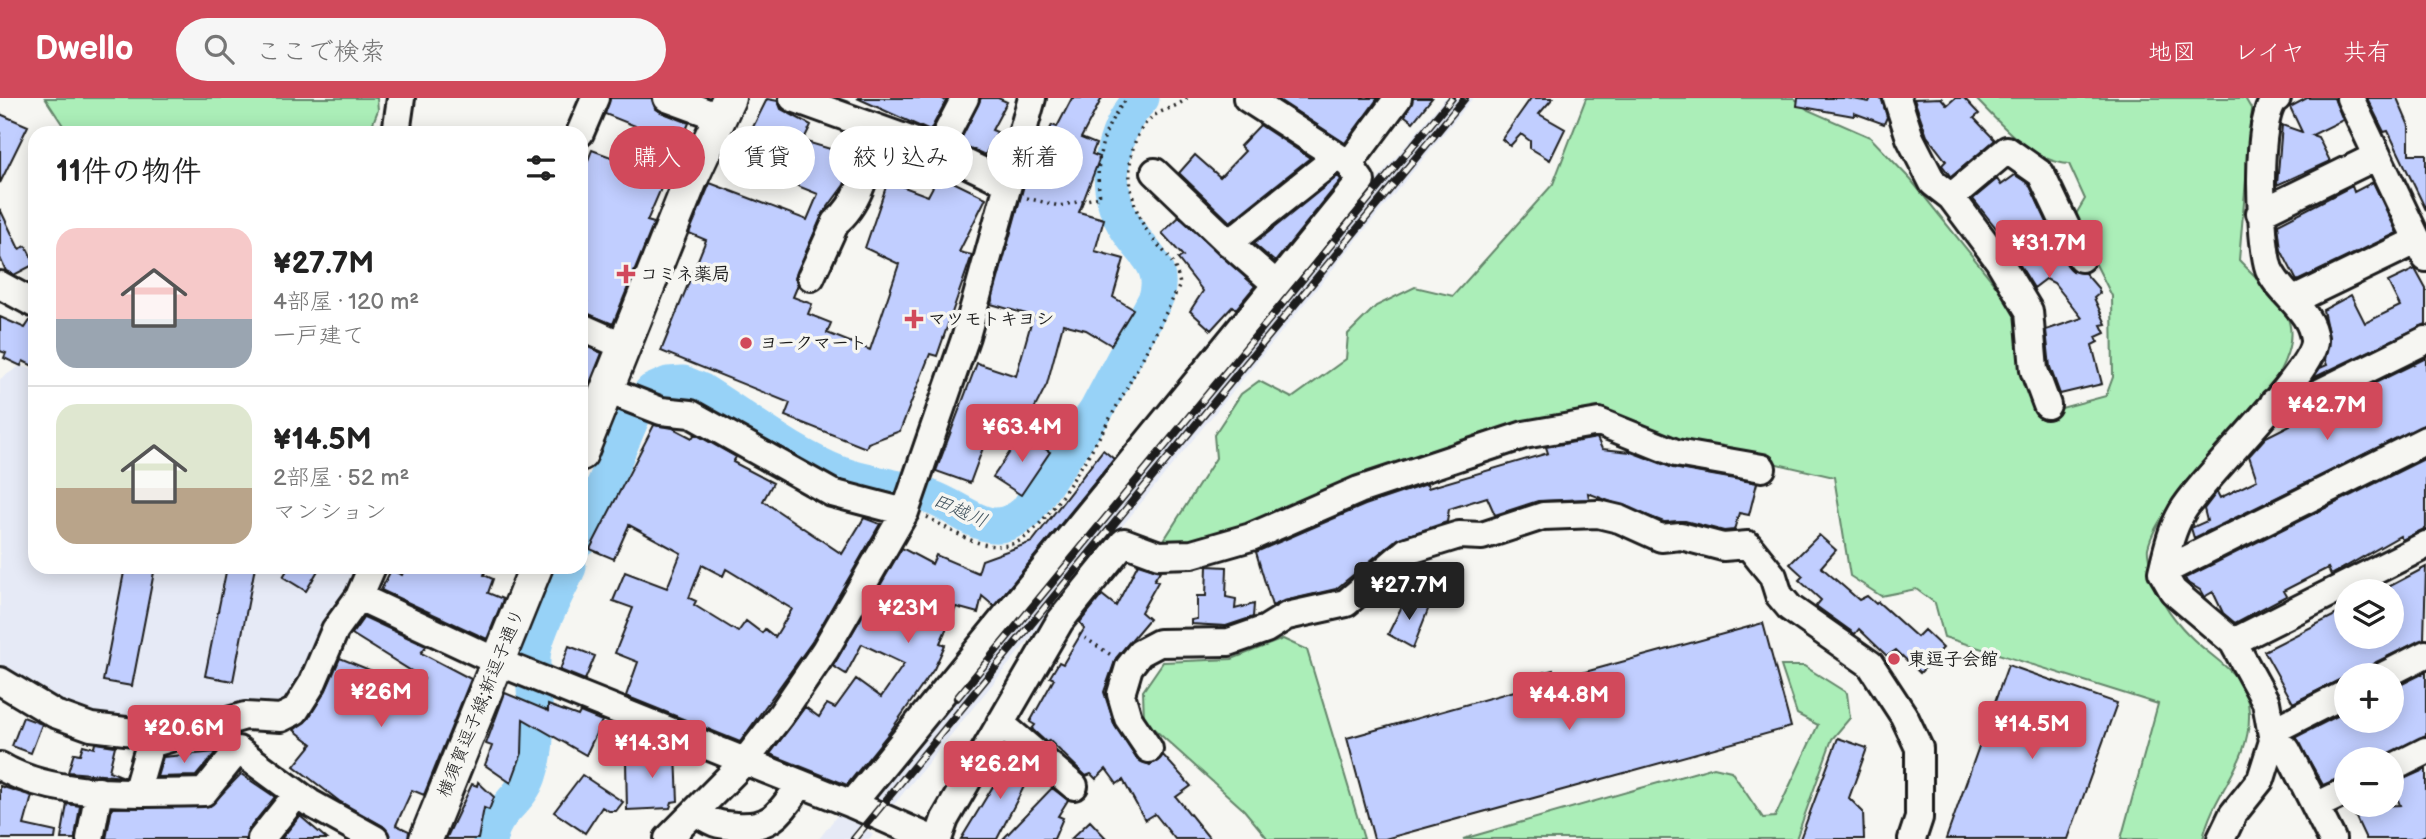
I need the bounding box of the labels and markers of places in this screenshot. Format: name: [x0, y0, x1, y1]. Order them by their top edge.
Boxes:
pin: ¥31.7M: [1992, 220, 2106, 280]
place label: コミネ薬局: [640, 264, 730, 285]
marker: コミネ薬局: [618, 266, 634, 282]
place label: マツモトキヨシ: [928, 309, 1054, 330]
marker: マツモトキヨシ: [906, 311, 922, 327]
place label: ヨークマート: [760, 333, 867, 354]
marker: ヨークマート: [738, 335, 754, 351]
pin: ¥42.7M: [2270, 382, 2384, 442]
pin: ¥63.4M: [965, 404, 1079, 464]
pin: ¥27.7M: [1352, 562, 1466, 622]
pin: ¥23M: [867, 586, 949, 645]
place label: 東逗子会館: [1908, 649, 1998, 670]
marker: 東逗子会館: [1886, 651, 1902, 667]
pin: ¥26M: [340, 670, 422, 729]
pin: ¥44.8M: [1512, 672, 1626, 732]
pin: ¥14.5M: [1975, 702, 2089, 761]
pin: ¥20.6M: [127, 706, 241, 765]
pin: ¥14.3M: [595, 720, 709, 780]
pin: ¥26.2M: [943, 742, 1057, 801]

